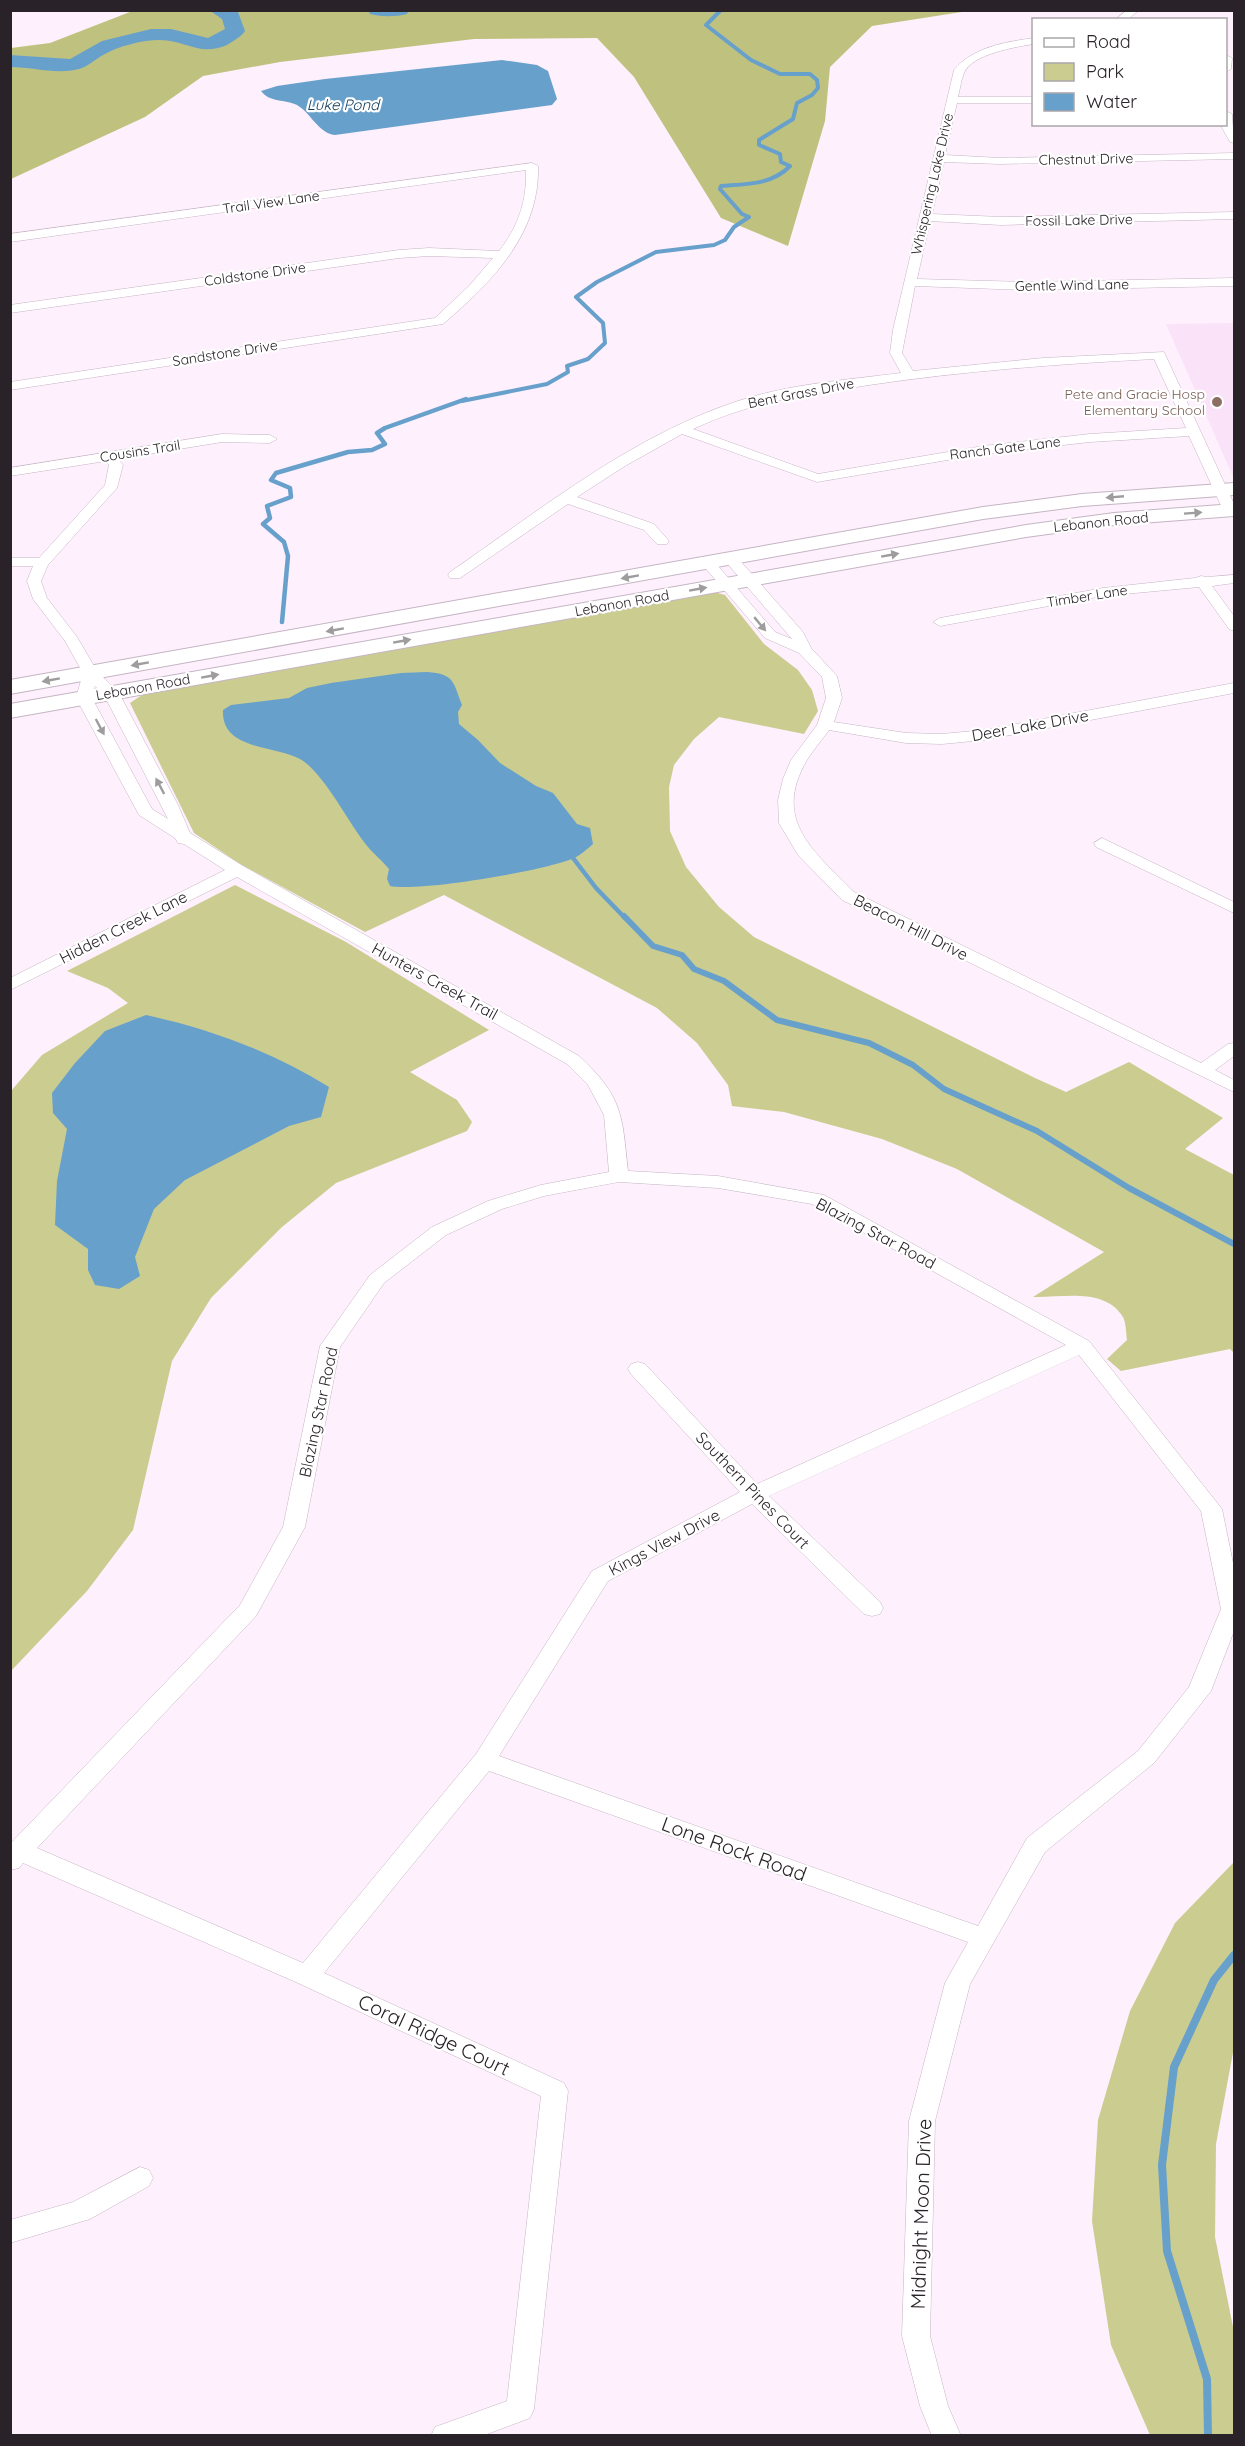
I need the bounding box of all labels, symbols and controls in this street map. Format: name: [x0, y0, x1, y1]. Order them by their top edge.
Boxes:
legend: [1032, 18, 1227, 126]
text: Road: [1086, 30, 1131, 53]
text: Park: [1086, 60, 1124, 83]
text: Water: [1086, 90, 1137, 113]
water label: Luke Pond: [307, 95, 381, 114]
street label: Whispering Lake Drive: [907, 111, 957, 257]
street label: Chestnut Drive: [1039, 149, 1134, 169]
street label: Trail View Lane: [221, 186, 321, 218]
street label: Fossil Lake Drive: [1025, 210, 1133, 230]
street label: Coldstone Drive: [203, 258, 307, 290]
street label: Gentle Wind Lane: [1015, 275, 1129, 295]
street label: Sandstone Drive: [171, 336, 279, 370]
street label: Bent Grass Drive: [746, 374, 856, 412]
place label: Pete and Gracie Hosp Elementary School: [1065, 385, 1205, 419]
marker: Pete and Gracie Hosp Elementary School: [1210, 395, 1224, 409]
street label: Ranch Gate Lane: [948, 432, 1062, 464]
street label: Cousins Trail: [99, 436, 181, 466]
one-way arrow: [1106, 492, 1125, 502]
street label: Lebanon Road: [1053, 508, 1149, 536]
one-way arrow: [1183, 508, 1202, 518]
one-way arrow: [880, 550, 899, 559]
one-way arrow: [621, 573, 640, 582]
street label: Timber Lane: [1045, 581, 1129, 611]
one-way arrow: [688, 585, 707, 594]
street label: Lebanon Road: [573, 586, 671, 620]
one-way arrow: [753, 616, 766, 631]
one-way arrow: [325, 626, 344, 635]
one-way arrow: [393, 637, 412, 646]
one-way arrow: [130, 660, 149, 669]
street label: Lebanon Road: [94, 670, 192, 704]
one-way arrow: [201, 671, 220, 680]
one-way arrow: [41, 676, 60, 685]
street label: Deer Lake Drive: [970, 705, 1090, 745]
one-way arrow: [95, 719, 105, 736]
one-way arrow: [155, 777, 165, 794]
street label: Hidden Creek Lane: [56, 886, 190, 968]
street label: Beacon Hill Drive: [850, 889, 972, 965]
street label: Hunters Creek Trail: [368, 938, 502, 1024]
street label: Blazing Star Road: [813, 1193, 939, 1273]
street label: Blazing Star Road: [294, 1345, 342, 1479]
street label: Southern Pines Court: [692, 1427, 814, 1553]
street label: Kings View Drive: [605, 1504, 723, 1580]
street label: Lone Rock Road: [658, 1811, 810, 1886]
street label: Coral Ridge Court: [354, 1988, 514, 2081]
street label: Midnight Moon Drive: [905, 2118, 936, 2310]

